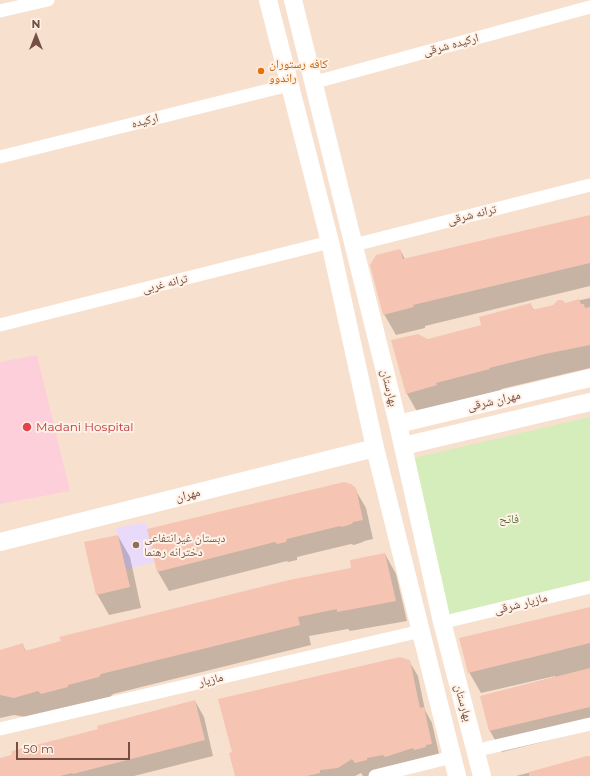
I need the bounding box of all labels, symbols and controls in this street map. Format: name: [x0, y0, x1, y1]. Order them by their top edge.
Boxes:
north arrow: [16, 16, 56, 56]
text: N: [32, 17, 40, 31]
street label: ارکیده شرقی: [422, 31, 480, 59]
place label: کافه رستوران راندوو: [269, 57, 328, 85]
marker: کافه رستوران راندوو: [256, 66, 266, 76]
street label: ارکیده: [130, 111, 160, 131]
street label: ترانه شرقی: [446, 202, 498, 228]
street label: ترانه غربی: [141, 271, 189, 297]
street label: بهارستان: [377, 368, 401, 408]
street label: مهران شرقی: [466, 388, 522, 414]
place label: Madani Hospital: [36, 420, 134, 434]
marker: Madani Hospital: [21, 421, 33, 433]
street label: مهران: [174, 485, 202, 505]
park label: فاتح: [499, 512, 519, 526]
place label: دبستان غیرانتفاعی دخترانه رهنما: [144, 531, 225, 559]
marker: دبستان غیرانتفاعی دخترانه رهنما: [131, 540, 141, 550]
street label: مازیار شرقی: [493, 590, 549, 618]
street label: مازیار: [197, 670, 225, 690]
street label: بهارستان: [451, 683, 475, 723]
scale bar: [18, 734, 132, 760]
text: 50 m: [23, 741, 54, 756]

